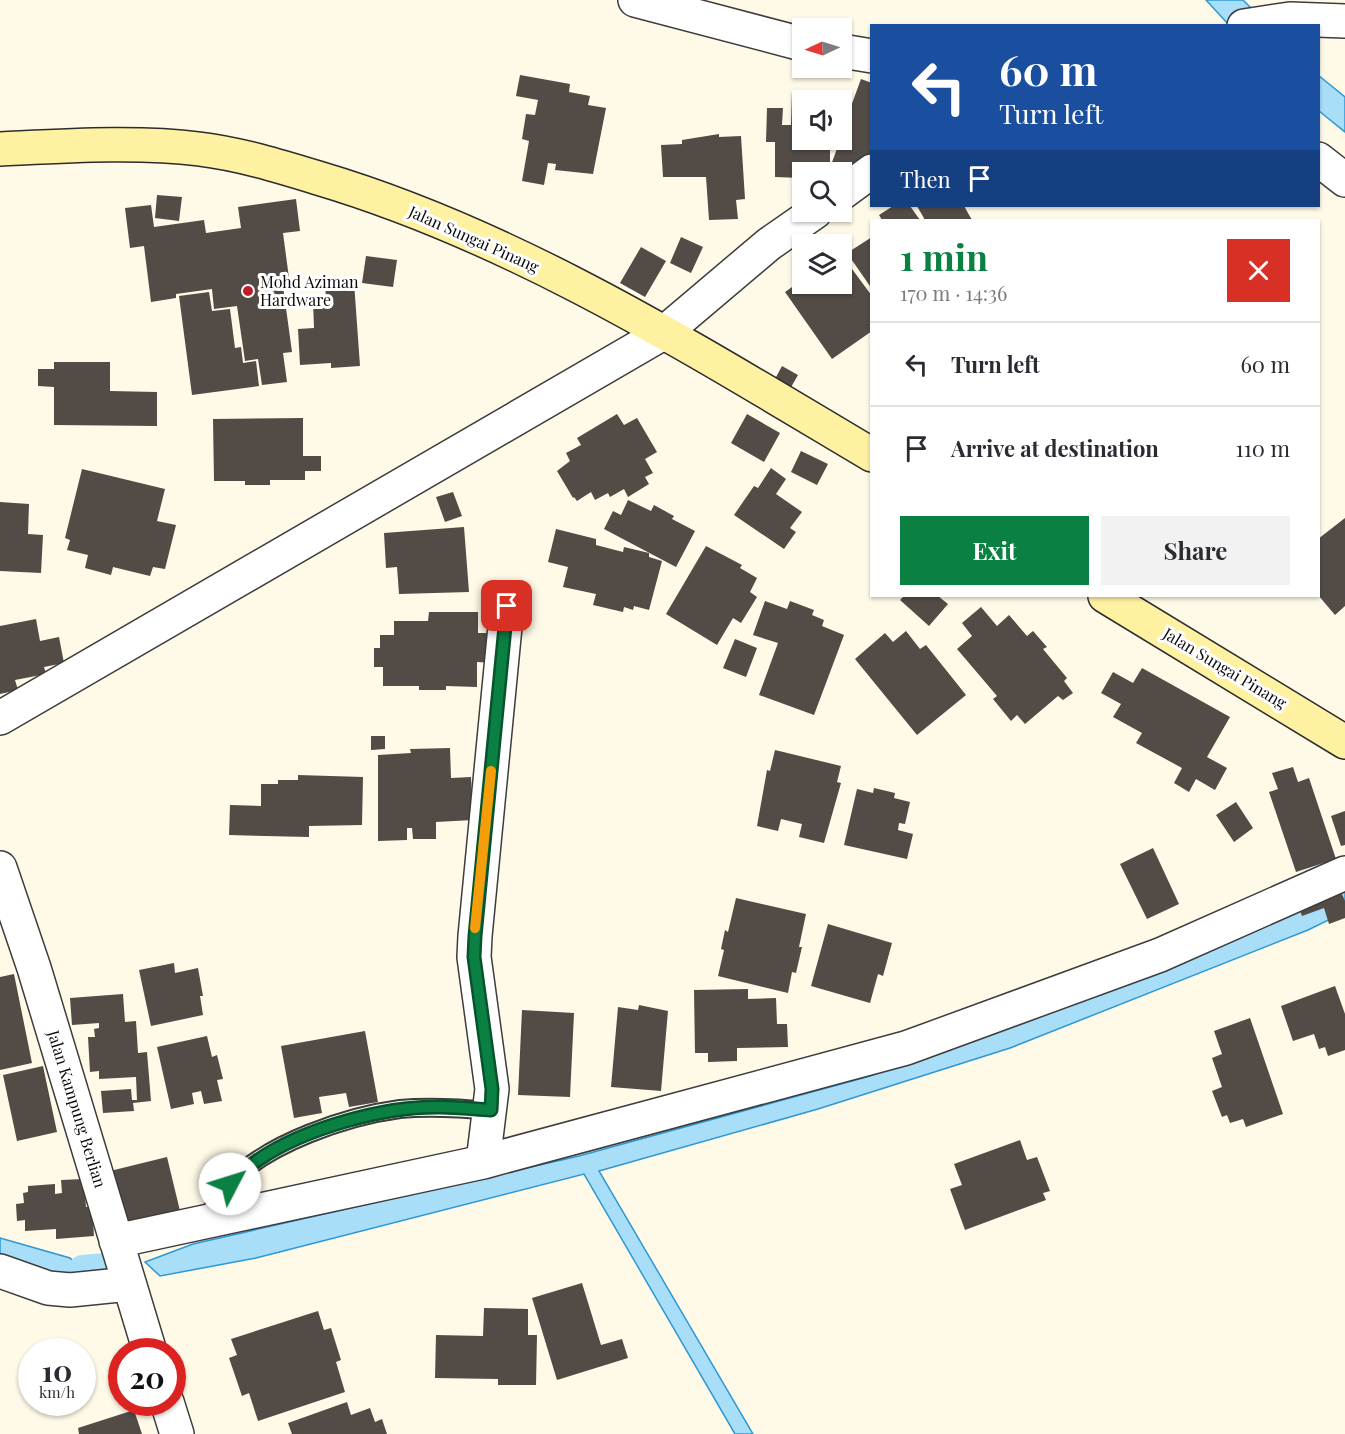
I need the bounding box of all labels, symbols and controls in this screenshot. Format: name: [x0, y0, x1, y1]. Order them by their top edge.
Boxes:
north arrow: [792, 18, 852, 78]
map controls: [792, 18, 852, 294]
text: 60 m: [999, 41, 1097, 97]
icon: left: [900, 48, 978, 126]
button: sound: [792, 90, 852, 150]
text: Turn left: [999, 95, 1103, 131]
button: search: [792, 162, 852, 222]
icon: arrive: [963, 162, 996, 195]
text: Then: [900, 164, 951, 194]
street label: Jalan Sungai Pinang: [405, 200, 543, 277]
text: 1 min: [900, 232, 988, 280]
button: layers: [792, 234, 852, 294]
button: close: [1227, 239, 1290, 302]
place label: Mohd Aziman Hardware: [260, 271, 359, 310]
text: 170 m · 14:36: [900, 279, 1007, 306]
marker: Mohd Aziman Hardware: [241, 284, 255, 298]
icon: left: [900, 348, 933, 381]
text: Turn left: [951, 349, 1040, 379]
text: 60 m: [1240, 349, 1290, 379]
icon: arrive: [900, 432, 933, 465]
text: Arrive at destination: [951, 433, 1159, 463]
text: 110 m: [1236, 433, 1290, 463]
button: Exit: [900, 516, 1089, 585]
button: Share: [1101, 516, 1290, 585]
pin: [481, 580, 532, 631]
icon: arrive: [490, 589, 523, 622]
street label: Jalan Sungai Pinang: [1159, 622, 1291, 713]
street label: Jalan Kampung Berlian: [43, 1027, 112, 1191]
position arrow: [198, 1152, 262, 1216]
speed limit sign: 20: [108, 1338, 186, 1416]
text: 10: [42, 1350, 72, 1390]
text: km/h: [39, 1382, 75, 1402]

